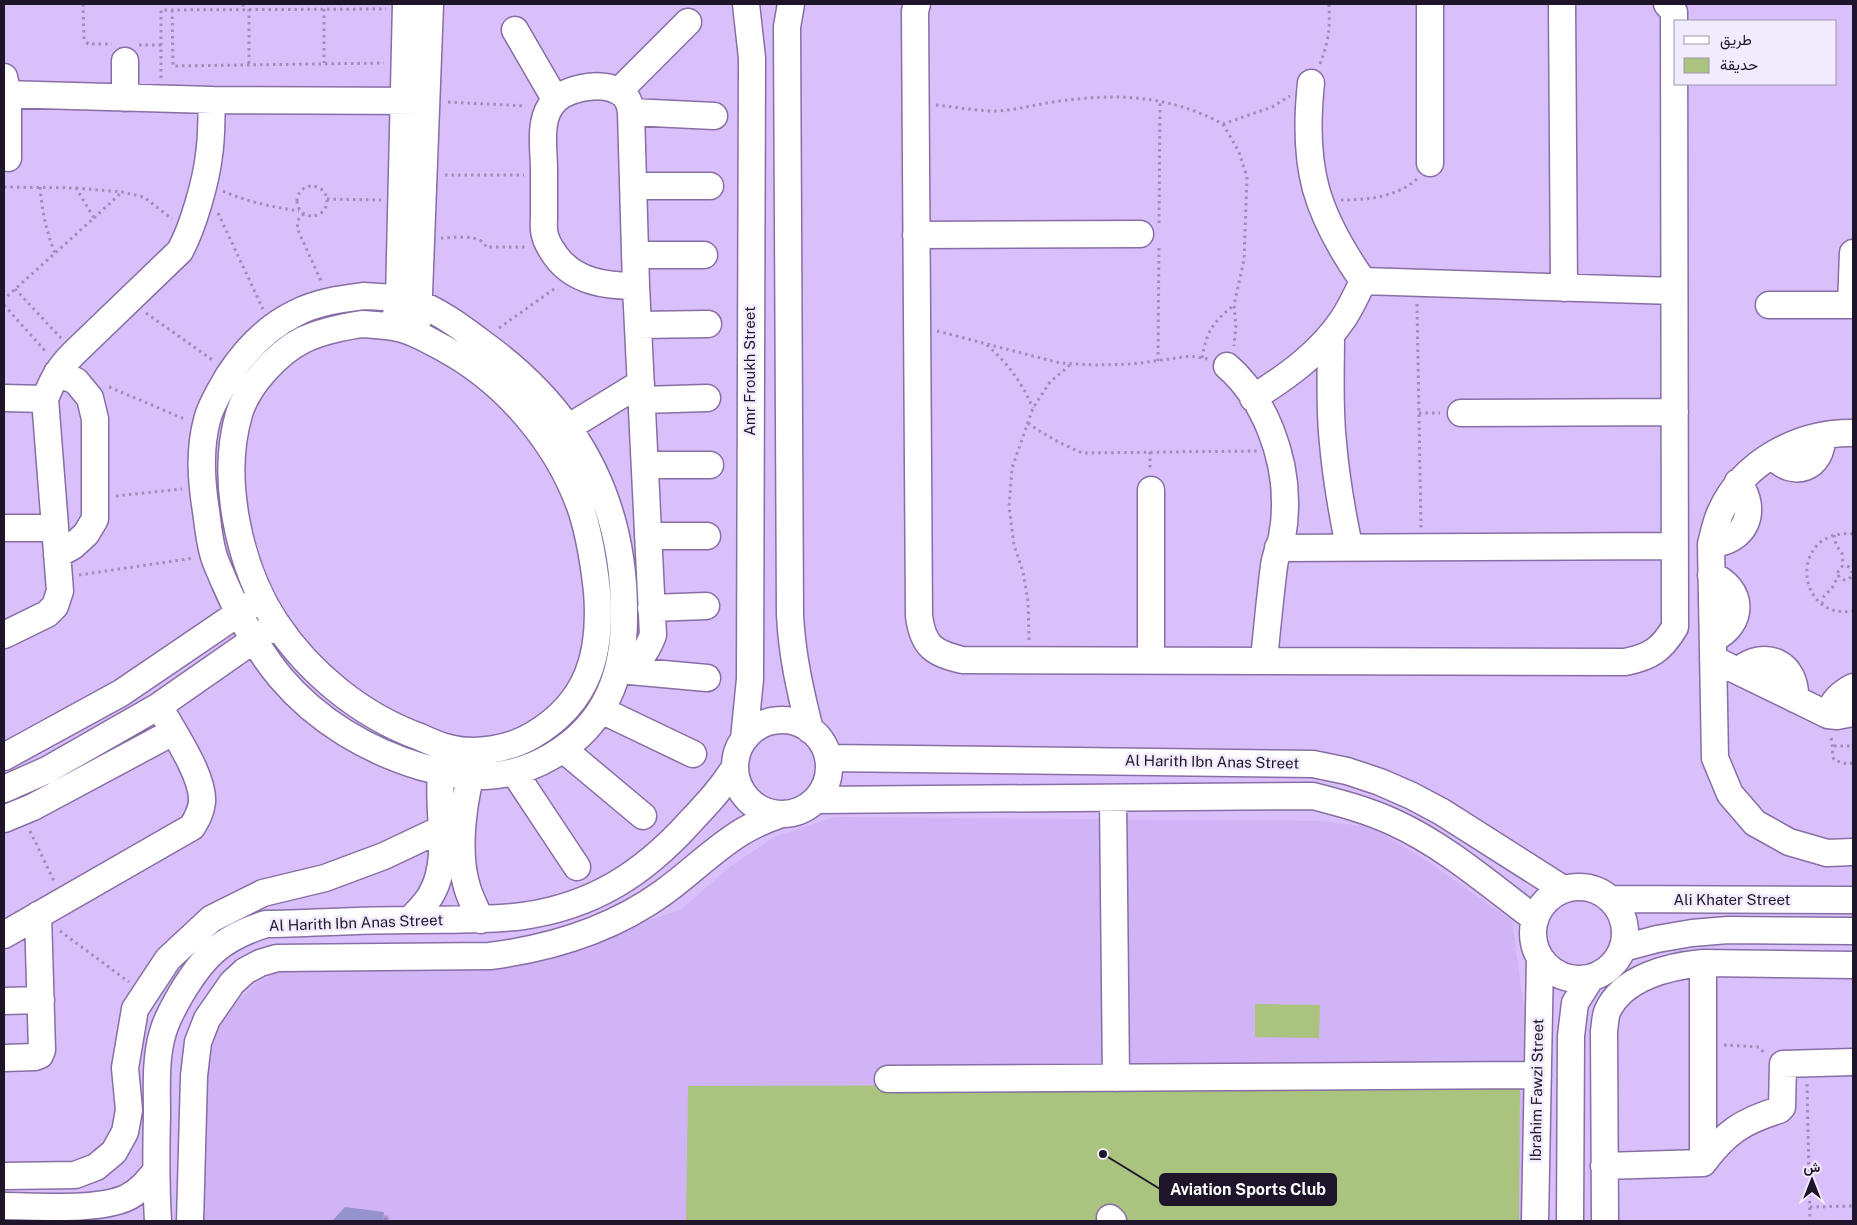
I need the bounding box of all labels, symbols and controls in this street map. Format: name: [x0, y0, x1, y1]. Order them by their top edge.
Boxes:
legend: [1674, 20, 1837, 85]
text: طريق: [1720, 31, 1752, 50]
text: حديقة: [1720, 56, 1758, 74]
street label: Amr Froukh Street: [741, 306, 758, 436]
street label: Al Harith Ibn Anas Street: [1125, 751, 1299, 772]
street label: Ali Khater Street: [1674, 891, 1791, 908]
street label: Al Harith Ibn Anas Street: [269, 911, 444, 934]
street label: Ibrahim Fawzi Street: [1527, 1018, 1546, 1162]
north arrow: [1787, 1155, 1837, 1205]
text: ش: [1804, 1159, 1821, 1176]
callout: Aviation Sports Club: [1160, 1174, 1336, 1205]
text: Aviation Sports Club: [1170, 1180, 1326, 1199]

